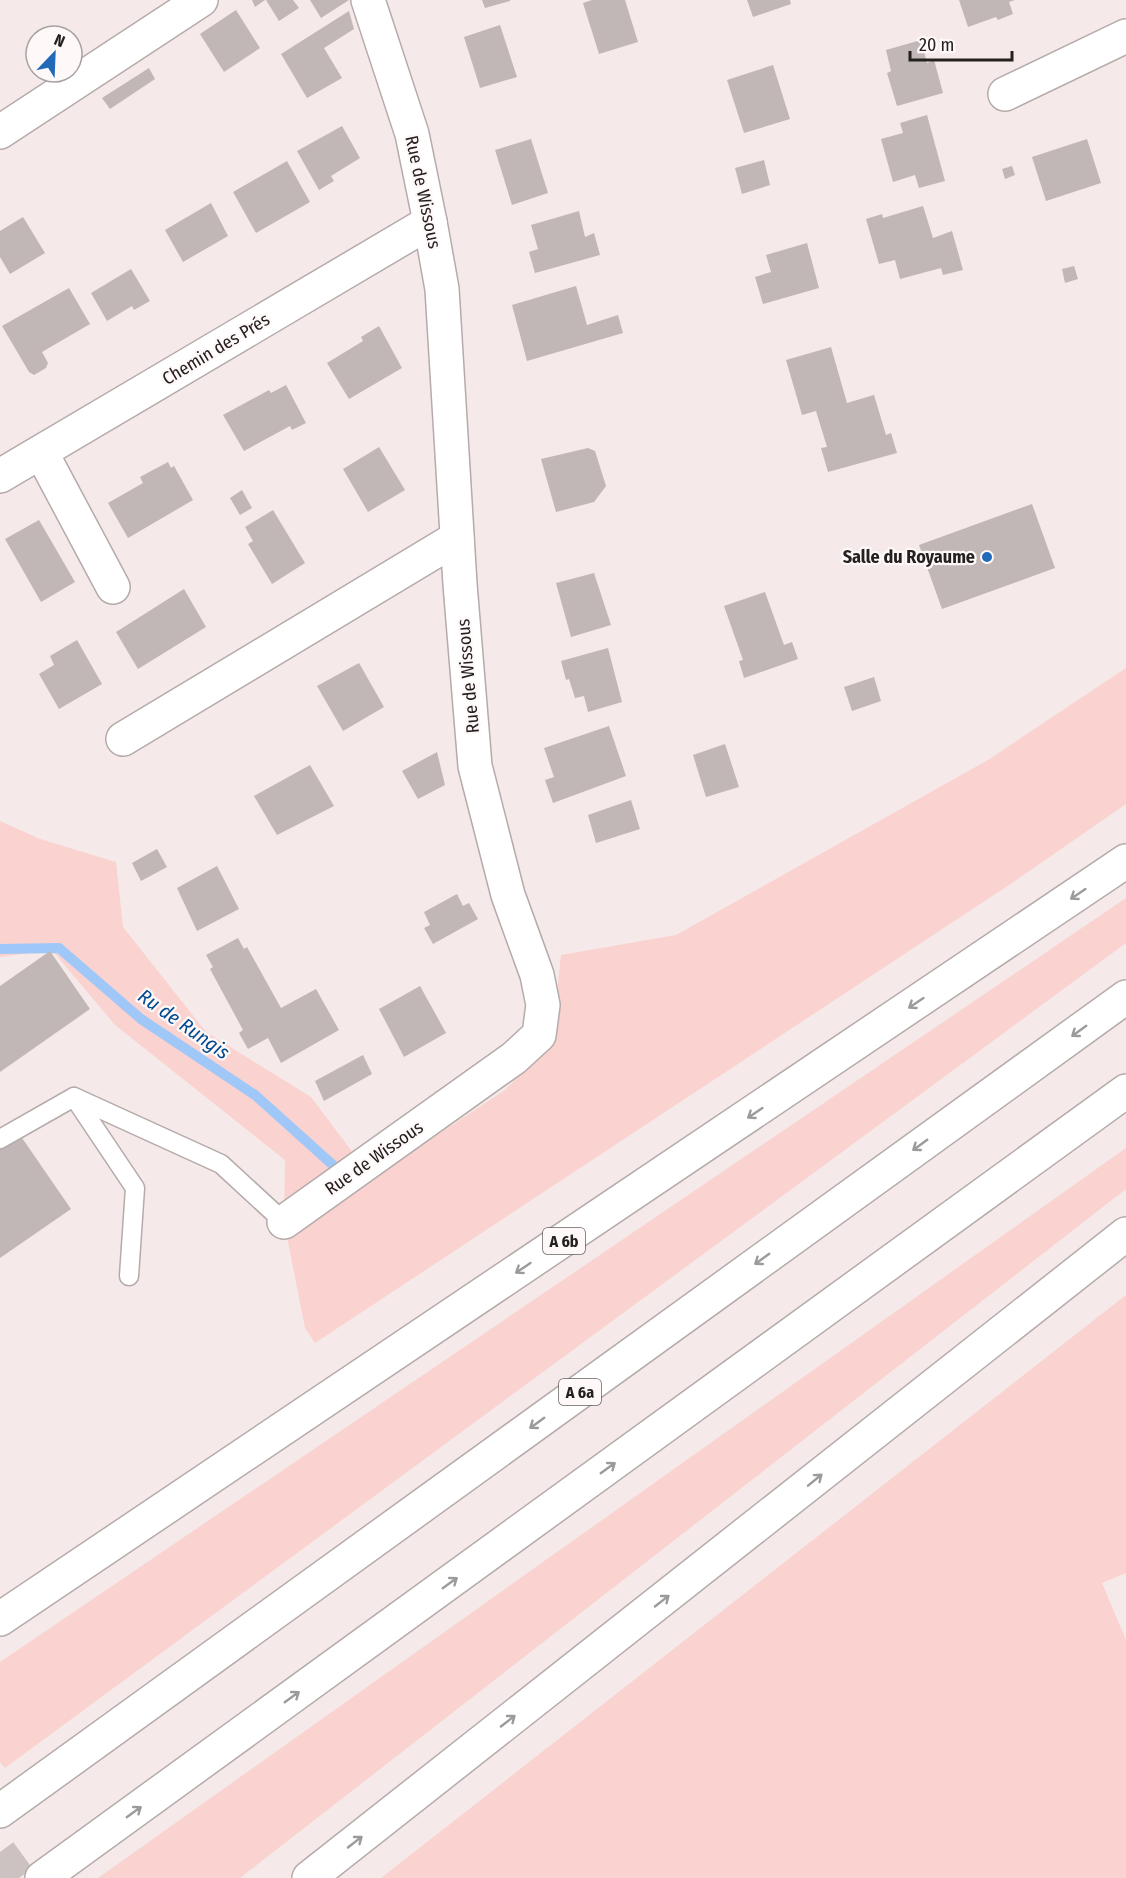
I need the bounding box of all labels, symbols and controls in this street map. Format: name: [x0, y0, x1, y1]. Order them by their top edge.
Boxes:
north arrow: [24, 24, 84, 84]
scale bar: [910, 24, 1012, 62]
text: N: [52, 30, 68, 51]
text: 20 m: [919, 34, 954, 56]
street label: Rue de Wissous: [400, 134, 446, 251]
street label: Chemin des Prés: [158, 308, 274, 390]
place label: Salle du Royaume: [843, 546, 975, 568]
marker: Salle du Royaume: [980, 550, 994, 564]
street label: Rue de Wissous: [452, 618, 484, 734]
one-way arrow: [1070, 888, 1086, 900]
water label: Ru de Rungis: [134, 984, 235, 1065]
one-way arrow: [909, 997, 925, 1009]
one-way arrow: [1071, 1025, 1087, 1037]
one-way arrow: [746, 1106, 763, 1119]
street label: Rue de Wissous: [321, 1116, 428, 1200]
one-way arrow: [913, 1139, 929, 1151]
road number: A 6b: [543, 1228, 585, 1254]
one-way arrow: [755, 1253, 771, 1265]
one-way arrow: [515, 1262, 532, 1274]
road number: A 6a: [559, 1379, 601, 1405]
one-way arrow: [529, 1417, 545, 1430]
one-way arrow: [599, 1462, 615, 1474]
one-way arrow: [807, 1474, 823, 1487]
one-way arrow: [441, 1576, 457, 1589]
one-way arrow: [654, 1594, 670, 1607]
one-way arrow: [284, 1691, 300, 1703]
one-way arrow: [500, 1715, 516, 1728]
one-way arrow: [126, 1805, 142, 1818]
one-way arrow: [347, 1835, 363, 1848]

